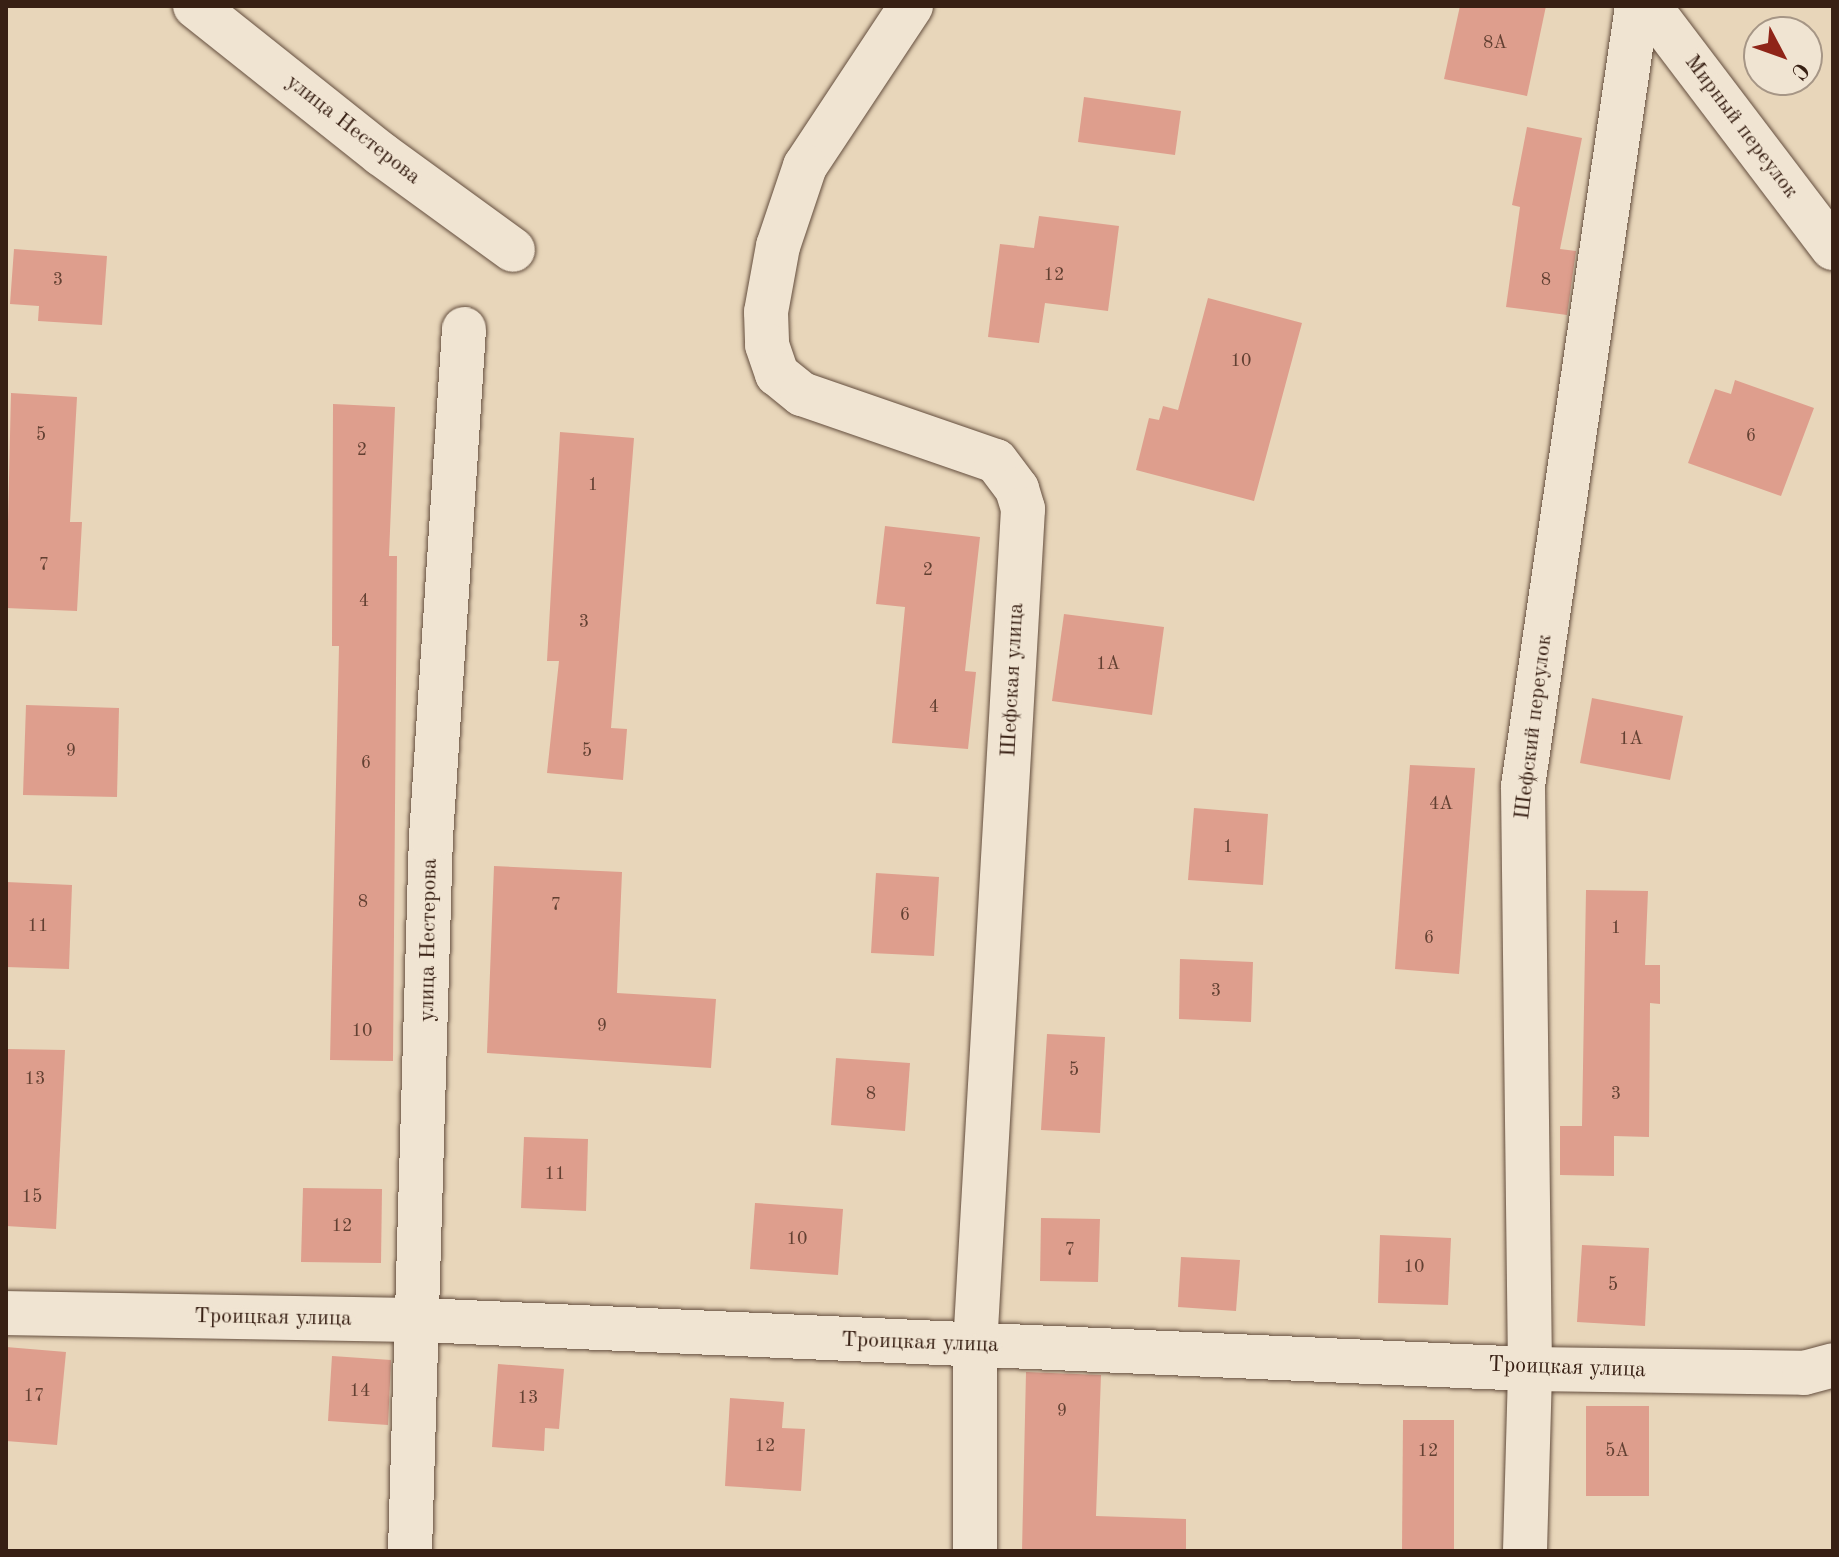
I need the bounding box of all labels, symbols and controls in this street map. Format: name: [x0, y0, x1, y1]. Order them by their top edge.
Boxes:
north arrow: [1743, 16, 1823, 96]
house number: 8А: [1483, 32, 1507, 54]
street label: Мирный переулок: [1678, 50, 1804, 204]
text: С: [1787, 58, 1813, 83]
street label: улица Нестерова: [280, 69, 426, 191]
house number: 12: [1044, 264, 1064, 286]
house number: 3: [53, 269, 63, 291]
house number: 8: [1541, 269, 1551, 291]
house number: 10: [1231, 350, 1251, 372]
house number: 5: [36, 424, 46, 446]
house number: 6: [1746, 425, 1756, 447]
house number: 2: [357, 439, 367, 461]
house number: 1: [588, 474, 598, 496]
house number: 7: [39, 554, 49, 576]
house number: 2: [923, 559, 933, 581]
house number: 4: [359, 590, 369, 612]
street label: Шефская улица: [996, 602, 1030, 758]
house number: 3: [579, 611, 589, 633]
street label: Шефский переулок: [1510, 633, 1558, 821]
house number: 1А: [1096, 653, 1120, 675]
house number: 4: [929, 696, 939, 718]
house number: 1А: [1619, 728, 1643, 750]
house number: 9: [66, 740, 76, 762]
house number: 5: [582, 740, 592, 762]
house number: 6: [361, 752, 371, 774]
house number: 4А: [1429, 793, 1453, 815]
house number: 1: [1223, 836, 1233, 858]
street label: улица Нестерова: [414, 858, 444, 1022]
house number: 8: [358, 891, 368, 913]
house number: 7: [551, 894, 561, 916]
house number: 6: [900, 904, 910, 926]
house number: 11: [28, 915, 48, 937]
house number: 1: [1611, 917, 1621, 939]
house number: 6: [1424, 927, 1434, 949]
house number: 3: [1211, 980, 1221, 1002]
house number: 9: [597, 1015, 607, 1037]
house number: 10: [352, 1020, 372, 1042]
house number: 5: [1069, 1059, 1079, 1081]
house number: 13: [25, 1068, 45, 1090]
house number: 8: [866, 1083, 876, 1105]
house number: 3: [1611, 1083, 1621, 1105]
house number: 11: [545, 1163, 565, 1185]
house number: 15: [22, 1186, 42, 1208]
house number: 12: [332, 1215, 352, 1237]
house number: 10: [787, 1228, 807, 1250]
house number: 7: [1065, 1239, 1075, 1261]
house number: 10: [1404, 1256, 1424, 1278]
house number: 5: [1608, 1274, 1618, 1296]
street label: Троицкая улица: [194, 1303, 352, 1333]
street label: Троицкая улица: [841, 1327, 999, 1359]
street label: Троицкая улица: [1488, 1352, 1646, 1384]
house number: 14: [350, 1380, 370, 1402]
house number: 17: [24, 1385, 44, 1407]
house number: 13: [518, 1387, 538, 1409]
house number: 9: [1057, 1400, 1067, 1422]
house number: 12: [755, 1435, 775, 1457]
house number: 12: [1418, 1440, 1438, 1462]
house number: 5А: [1605, 1440, 1629, 1462]

